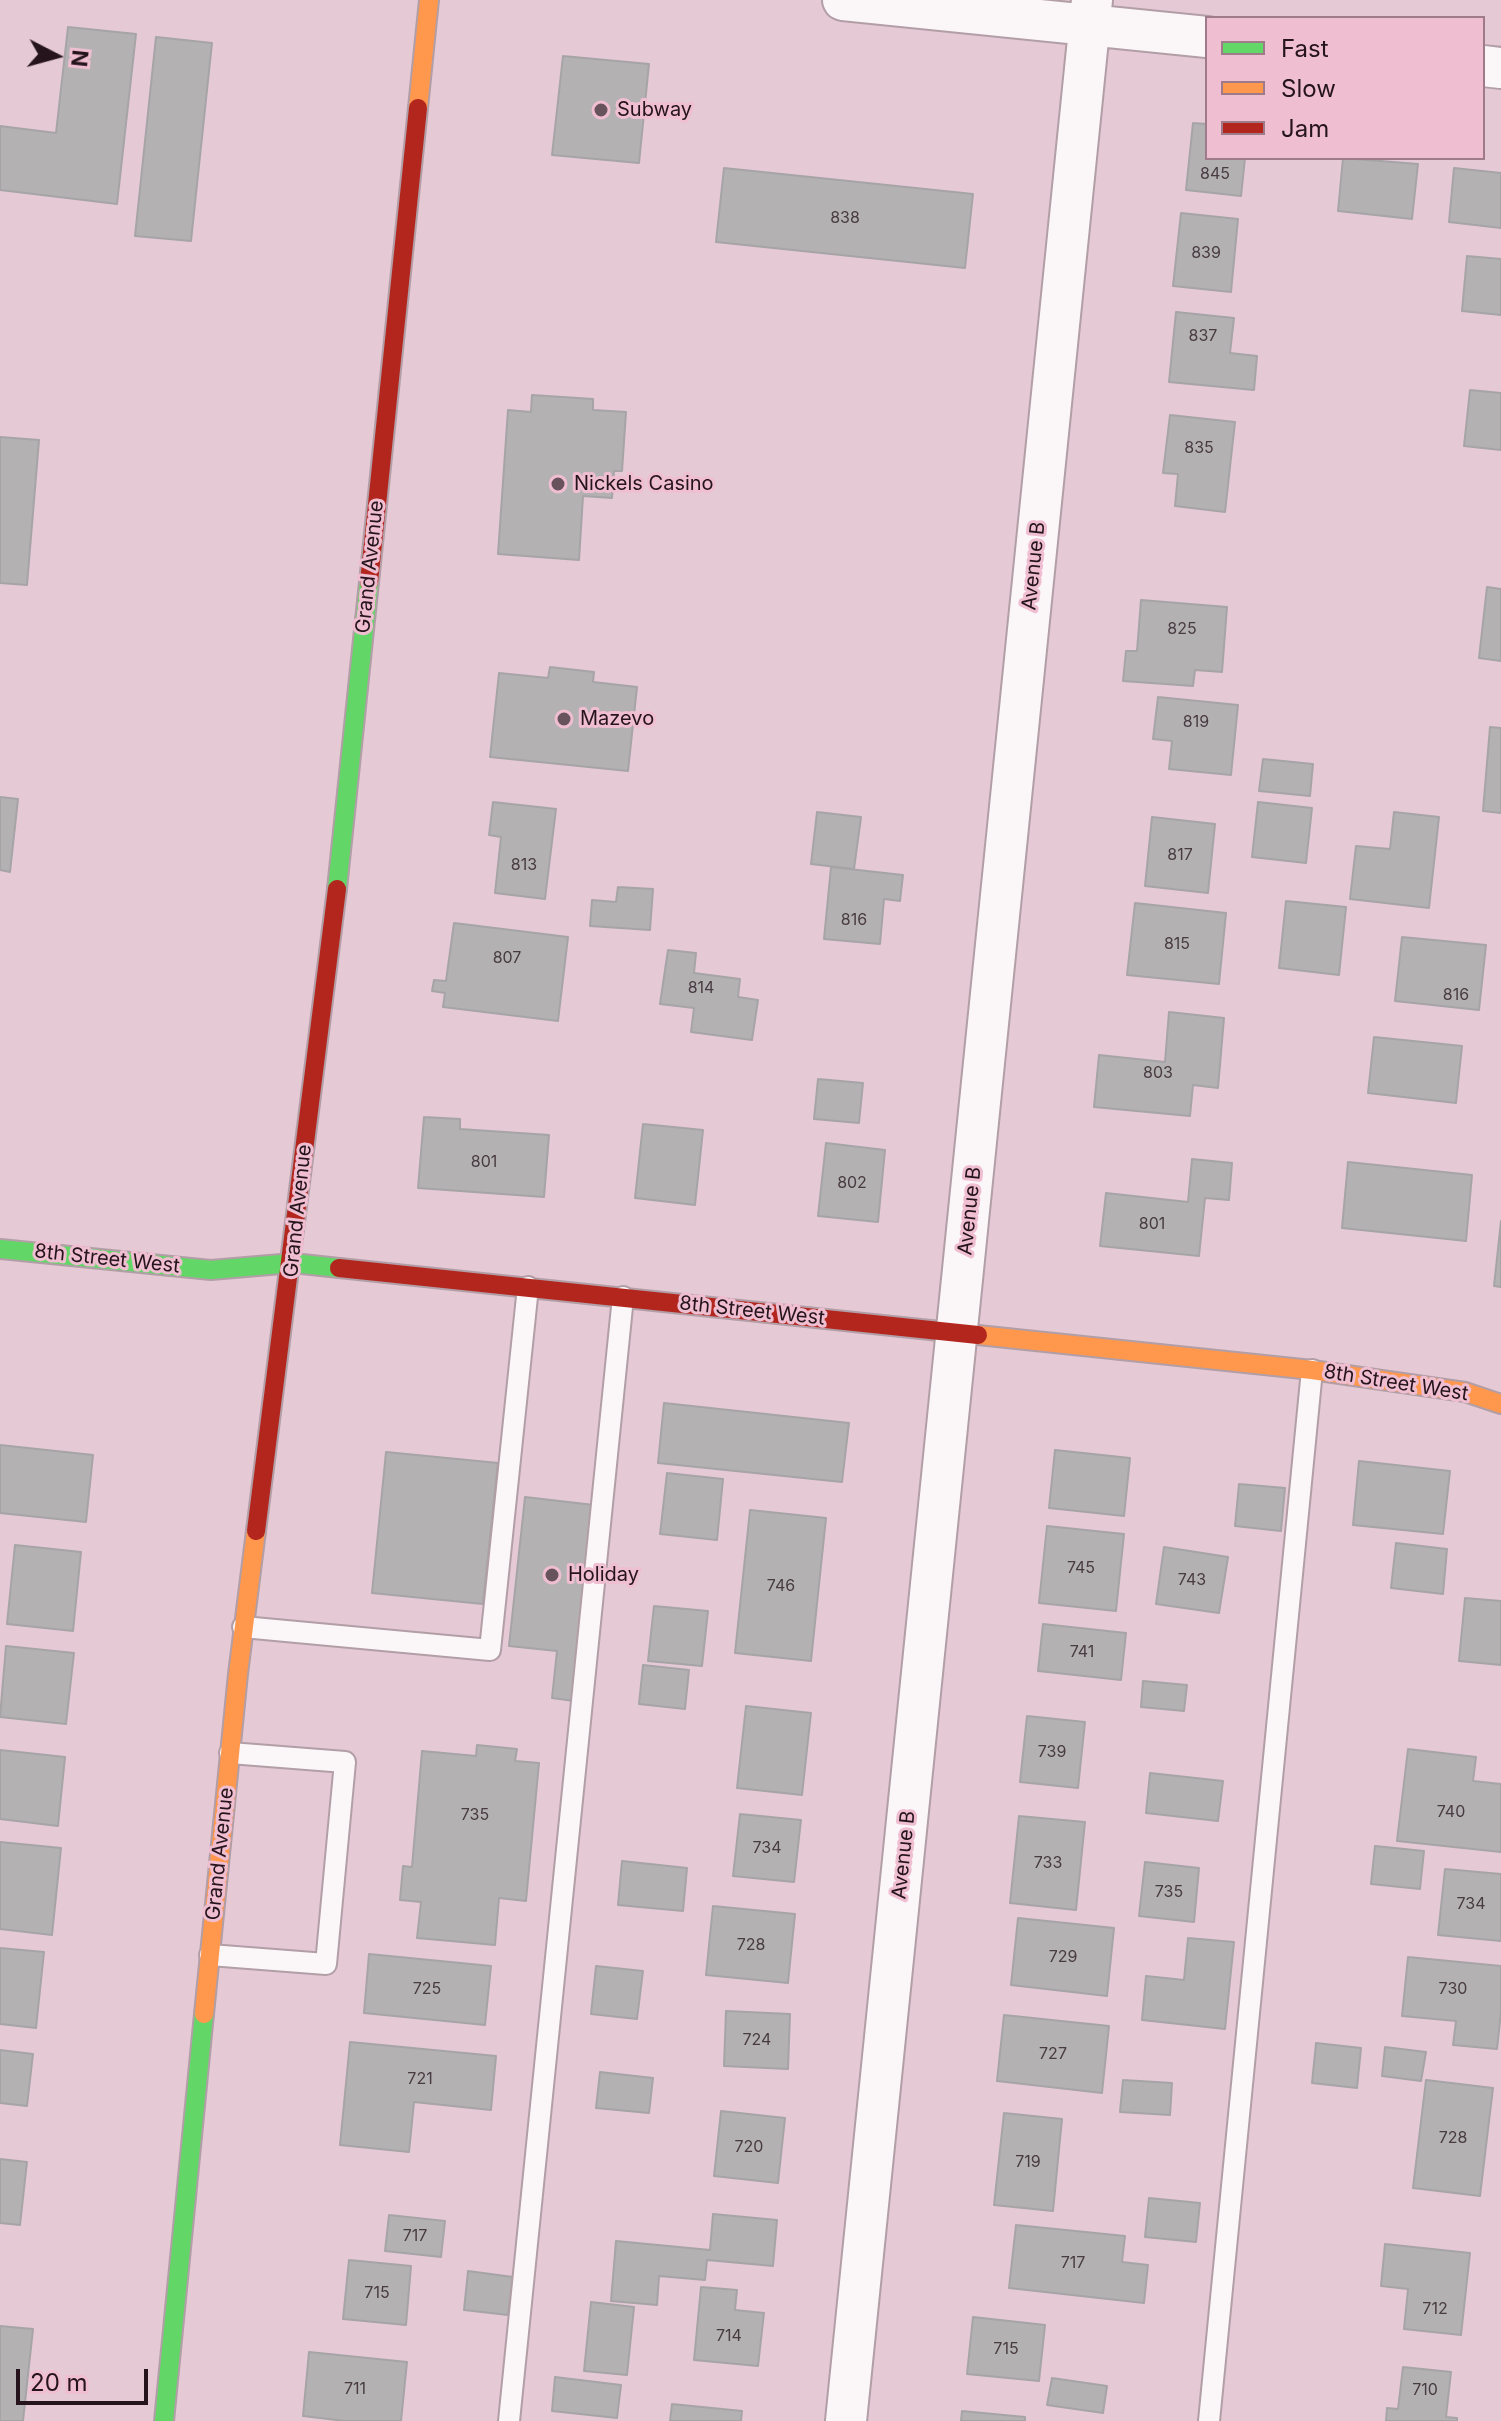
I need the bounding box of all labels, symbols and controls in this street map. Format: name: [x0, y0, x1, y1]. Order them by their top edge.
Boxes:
north arrow: [16, 16, 96, 96]
legend: [1205, 16, 1485, 160]
text: Fast: [1281, 34, 1329, 63]
text: N: [66, 49, 94, 68]
text: Slow: [1281, 74, 1336, 103]
place label: Subway: [617, 98, 692, 122]
marker: Subway: [592, 101, 610, 119]
text: Jam: [1281, 114, 1329, 143]
house number: 845: [1200, 164, 1230, 184]
house number: 838: [830, 208, 860, 228]
house number: 839: [1191, 243, 1221, 263]
house number: 837: [1189, 326, 1217, 346]
house number: 835: [1184, 438, 1214, 458]
place label: Nickels Casino: [574, 472, 714, 496]
marker: Nickels Casino: [549, 475, 567, 493]
street label: Grand Avenue: [351, 499, 389, 635]
street label: Avenue B: [1017, 521, 1051, 611]
house number: 825: [1167, 619, 1197, 639]
place label: Mazevo: [580, 707, 654, 731]
marker: Mazevo: [555, 710, 573, 728]
house number: 819: [1183, 712, 1209, 732]
house number: 817: [1167, 845, 1193, 865]
house number: 813: [511, 855, 537, 875]
house number: 816: [841, 910, 867, 930]
house number: 815: [1164, 934, 1190, 954]
house number: 807: [493, 948, 521, 968]
house number: 814: [688, 978, 714, 998]
house number: 816: [1443, 985, 1469, 1005]
house number: 803: [1143, 1063, 1173, 1083]
street label: Grand Avenue: [279, 1143, 317, 1279]
house number: 801: [471, 1152, 497, 1172]
street label: Avenue B: [953, 1166, 987, 1256]
house number: 802: [837, 1173, 867, 1193]
house number: 801: [1139, 1214, 1165, 1234]
street label: 8th Street West: [33, 1239, 181, 1279]
street label: 8th Street West: [678, 1291, 826, 1331]
street label: 8th Street West: [1322, 1360, 1470, 1406]
house number: 745: [1067, 1558, 1095, 1578]
place label: Holiday: [568, 1563, 639, 1587]
marker: Holiday: [543, 1566, 561, 1584]
house number: 743: [1178, 1570, 1206, 1590]
house number: 746: [767, 1576, 795, 1596]
house number: 741: [1070, 1642, 1094, 1662]
house number: 739: [1038, 1742, 1066, 1762]
street label: Grand Avenue: [201, 1786, 239, 1922]
house number: 740: [1437, 1802, 1465, 1822]
house number: 735: [461, 1805, 489, 1825]
street label: Avenue B: [887, 1810, 921, 1900]
house number: 734: [752, 1838, 782, 1858]
house number: 733: [1034, 1853, 1062, 1873]
house number: 735: [1155, 1882, 1183, 1902]
house number: 734: [1456, 1894, 1486, 1914]
house number: 728: [737, 1935, 765, 1955]
house number: 729: [1049, 1947, 1077, 1967]
house number: 725: [413, 1979, 441, 1999]
house number: 730: [1439, 1979, 1467, 1999]
house number: 724: [743, 2030, 771, 2050]
house number: 727: [1039, 2044, 1067, 2064]
house number: 721: [407, 2069, 433, 2089]
house number: 728: [1439, 2128, 1467, 2148]
house number: 720: [735, 2137, 763, 2157]
house number: 719: [1015, 2152, 1041, 2172]
house number: 717: [403, 2226, 427, 2246]
house number: 717: [1061, 2253, 1085, 2273]
house number: 715: [364, 2283, 390, 2303]
house number: 712: [1422, 2299, 1448, 2319]
house number: 714: [716, 2326, 742, 2346]
house number: 715: [993, 2339, 1019, 2359]
scale bar: [20, 2353, 152, 2403]
text: 20 m: [30, 2368, 88, 2397]
house number: 711: [344, 2379, 366, 2399]
house number: 710: [1412, 2380, 1438, 2400]

